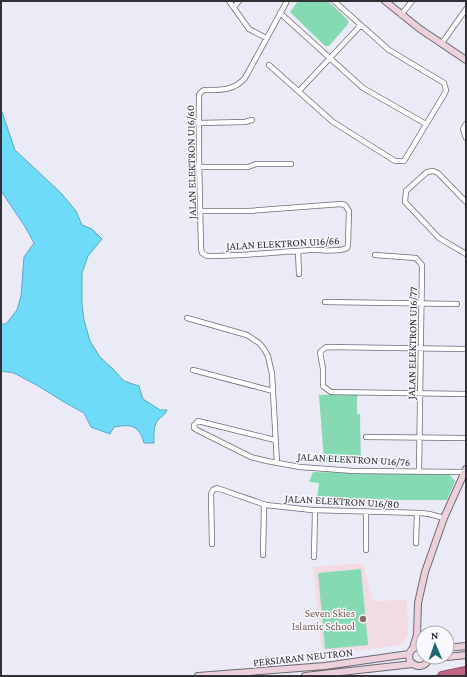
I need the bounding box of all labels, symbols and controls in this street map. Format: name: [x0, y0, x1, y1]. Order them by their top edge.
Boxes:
street label: JALAN ELEKTRON U16/60: [184, 105, 199, 220]
street label: JALAN ELEKTRON U16/66: [225, 234, 340, 253]
street label: JALAN ELEKTRON U16/77: [405, 286, 420, 401]
street label: JALAN ELEKTRON U16/76: [296, 450, 411, 469]
street label: JALAN ELEKTRON U16/80: [283, 492, 400, 511]
place label: Seven Skies Islamic School: [292, 607, 355, 632]
marker: Seven Skies Islamic School: [358, 614, 368, 624]
north arrow: [415, 625, 455, 665]
text: N: [431, 629, 439, 641]
street label: PERSIARAN NEUTRON: [252, 646, 354, 668]

